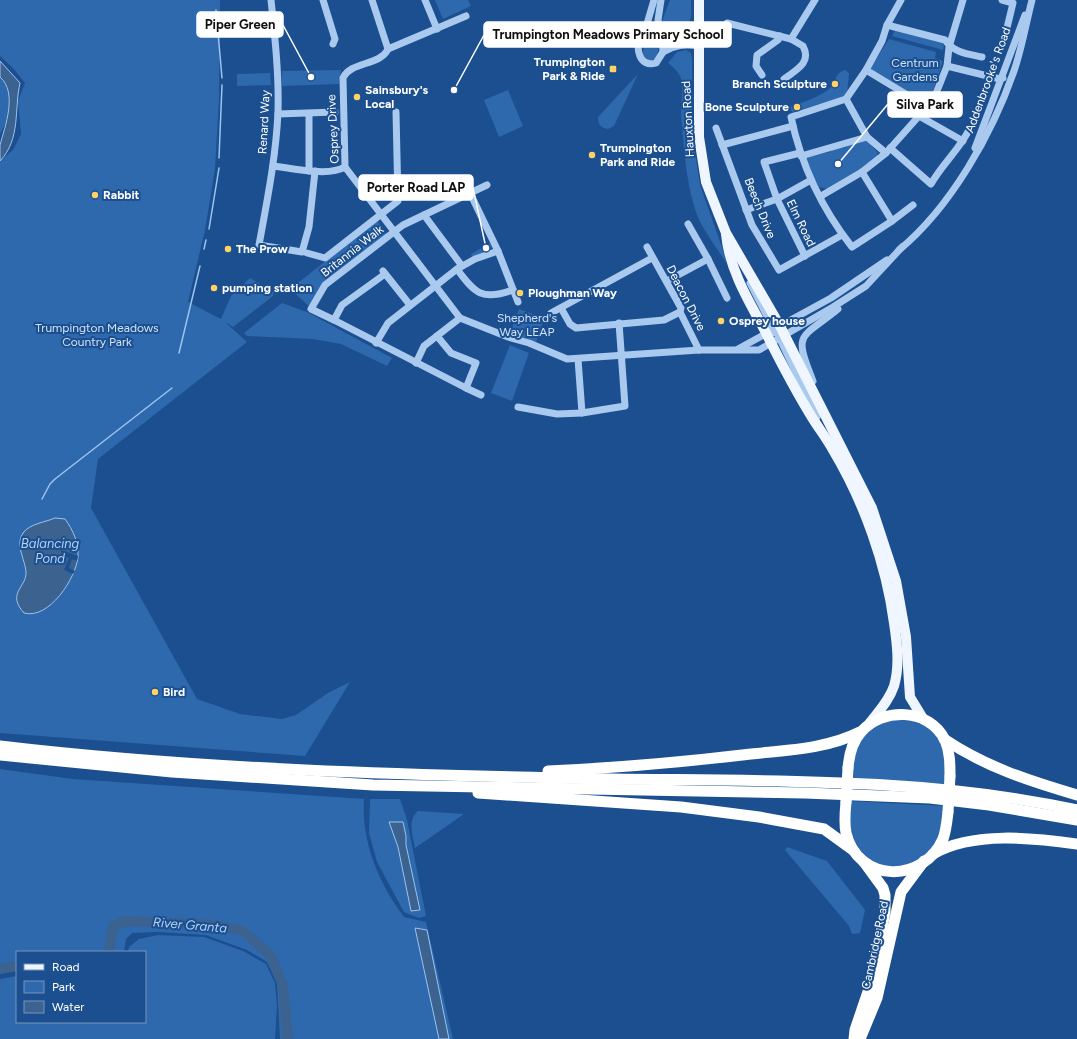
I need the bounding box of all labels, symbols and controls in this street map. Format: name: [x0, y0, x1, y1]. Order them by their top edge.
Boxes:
callout: Piper Green: [197, 12, 283, 37]
text: Piper Green: [205, 17, 275, 32]
callout: Trumpington Meadows Primary School: [484, 22, 731, 47]
street label: Addenbrooke's Road: [962, 25, 1014, 135]
text: Trumpington Meadows Primary School: [492, 27, 724, 42]
place label: Trumpington Park & Ride: [534, 55, 605, 83]
park label: Centrum Gardens: [891, 56, 939, 84]
marker: Trumpington Park & Ride: [608, 64, 618, 74]
place label: Branch Sculpture: [732, 77, 827, 91]
marker: Branch Sculpture: [830, 79, 840, 89]
street label: Hauxton Road: [679, 81, 697, 157]
place label: Sainsbury's Local: [365, 83, 429, 111]
street label: Renard Way: [255, 89, 273, 154]
marker: Sainsbury's Local: [352, 92, 362, 102]
callout: Silva Park: [888, 92, 962, 117]
street label: Osprey Drive: [324, 93, 342, 164]
text: Silva Park: [896, 97, 954, 112]
place label: Bone Sculpture: [705, 100, 789, 114]
marker: Bone Sculpture: [792, 102, 802, 112]
place label: Trumpington Park and Ride: [600, 141, 676, 169]
marker: Trumpington Park and Ride: [587, 150, 597, 160]
callout: Porter Road LAP: [359, 175, 473, 200]
street label: Beech Drive: [741, 176, 779, 241]
text: Porter Road LAP: [367, 180, 465, 195]
place label: Rabbit: [103, 188, 140, 202]
marker: Rabbit: [90, 190, 100, 200]
street label: Elm Road: [784, 197, 818, 249]
street label: Britannia Walk: [318, 222, 386, 280]
place label: The Prow: [236, 242, 288, 256]
marker: The Prow: [223, 244, 233, 254]
street label: Deacon Drive: [663, 263, 709, 334]
place label: pumping station: [222, 281, 312, 295]
marker: pumping station: [209, 283, 219, 293]
place label: Ploughman Way: [528, 286, 617, 300]
marker: Ploughman Way: [515, 288, 525, 298]
park label: Shepherd's Way LEAP: [497, 311, 557, 339]
place label: Osprey house: [729, 314, 805, 328]
marker: Osprey house: [716, 316, 726, 326]
park label: Trumpington Meadows Country Park: [35, 321, 159, 349]
water label: Balancing Pond: [21, 536, 80, 566]
place label: Bird: [163, 685, 185, 699]
marker: Bird: [150, 687, 160, 697]
street label: Cambridge Road: [859, 899, 891, 991]
water label: River Granta: [152, 914, 228, 936]
legend: [16, 951, 146, 1023]
text: Road: [52, 960, 80, 974]
text: Park: [52, 980, 75, 994]
text: Water: [52, 1000, 84, 1014]

